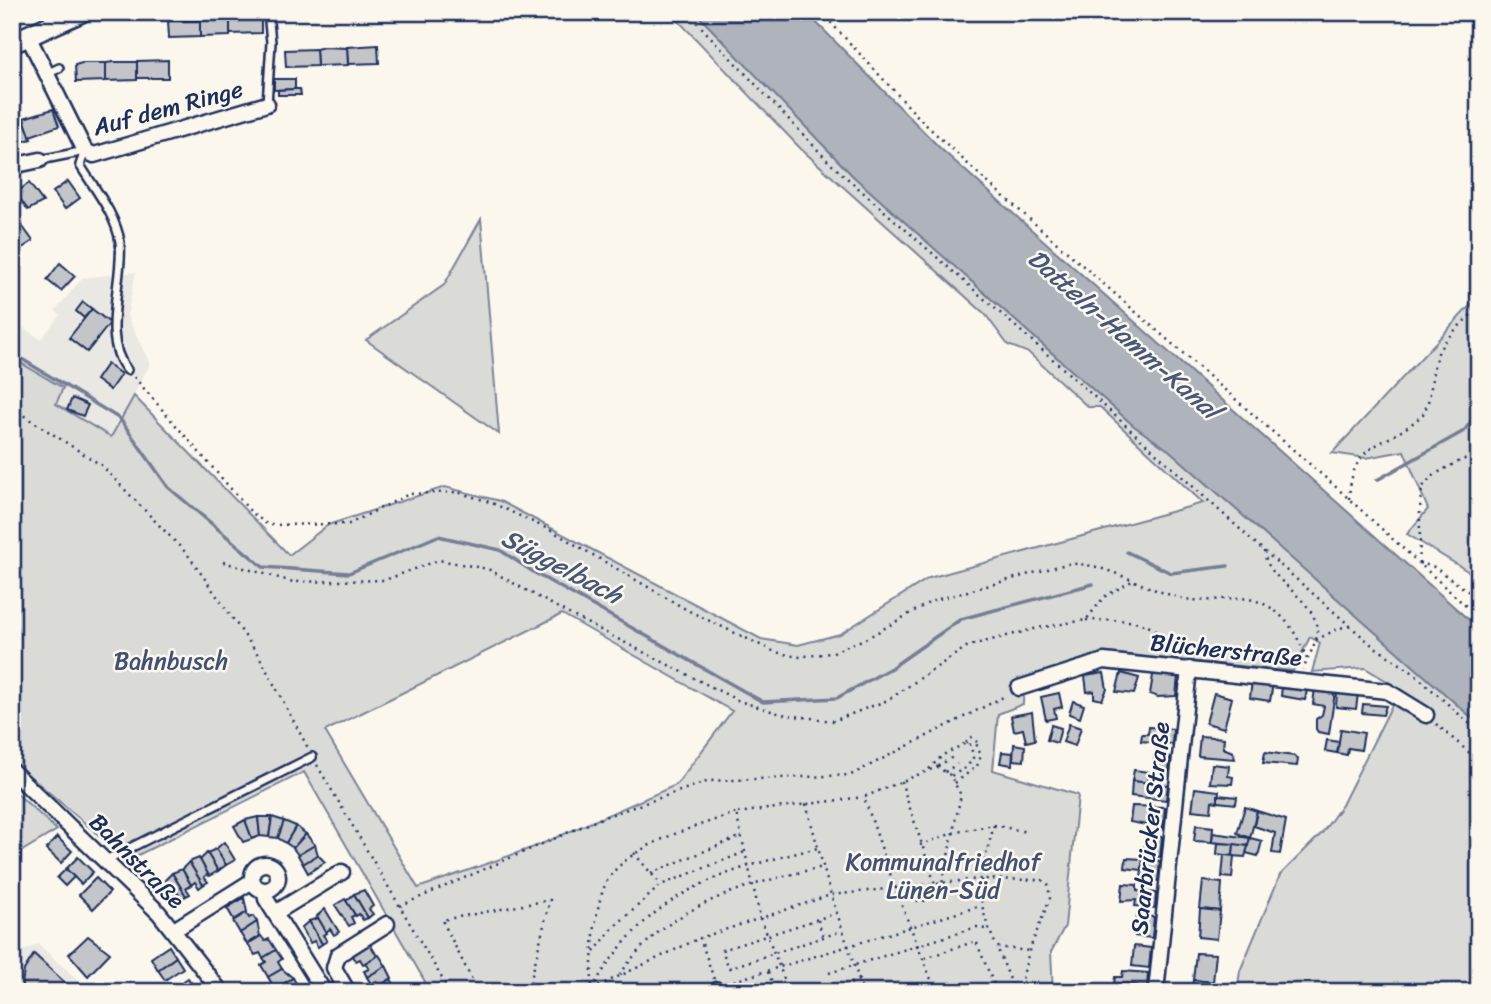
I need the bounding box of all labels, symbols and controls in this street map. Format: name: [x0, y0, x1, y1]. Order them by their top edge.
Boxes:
street label: Auf dem Ringe: [87, 68, 248, 148]
water label: Datteln-Hamm-Kanal: [1017, 237, 1235, 435]
water label: Süggelbach: [493, 515, 633, 618]
street label: Blücherstraße: [1148, 621, 1304, 679]
park label: Bahnbusch: [114, 640, 228, 682]
street label: Saarbrücker Straße: [1118, 719, 1182, 936]
street label: Bahnstraße: [79, 803, 196, 920]
park label: Kommunalfriedhof Lünen-Süd: [845, 841, 1043, 911]

